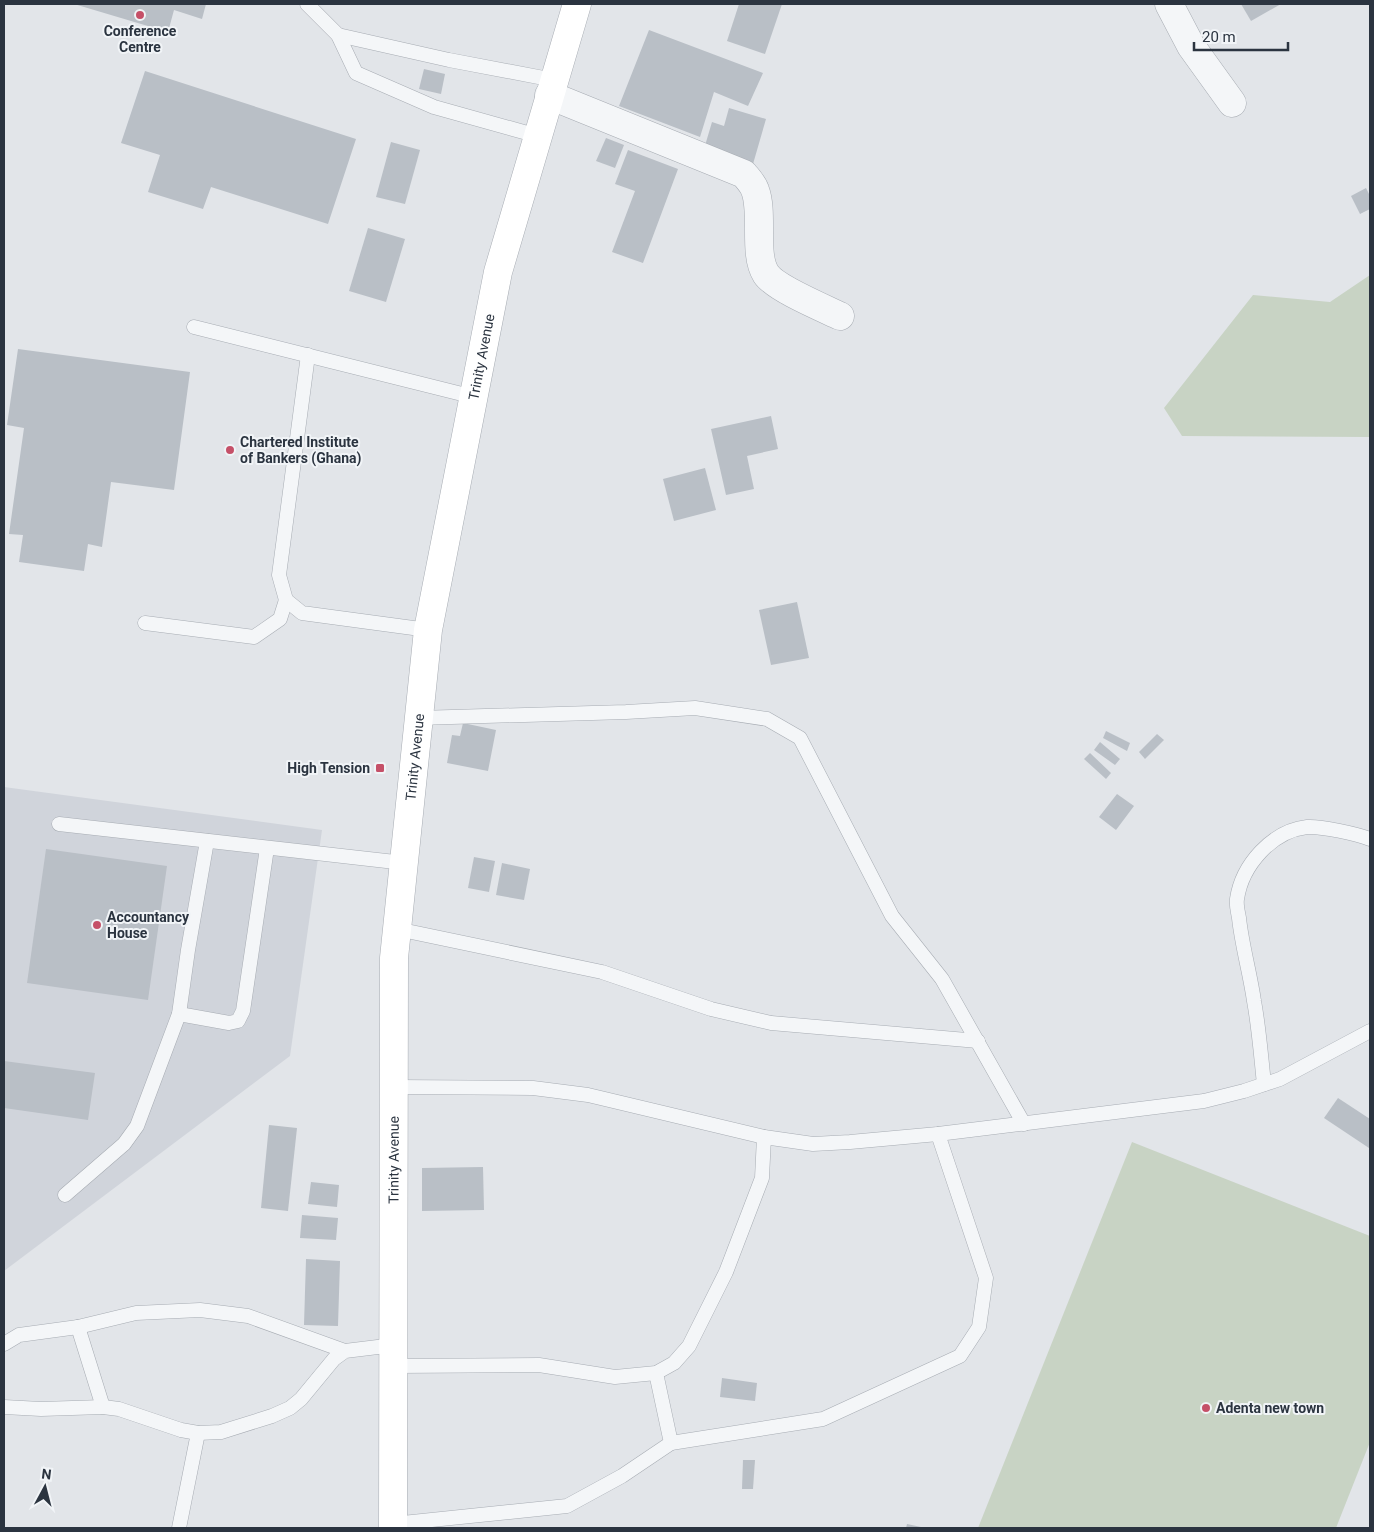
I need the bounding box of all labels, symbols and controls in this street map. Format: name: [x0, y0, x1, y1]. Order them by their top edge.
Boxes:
marker: Conference Centre: [134, 9, 146, 21]
scale bar: [1194, 20, 1288, 52]
place label: Conference Centre: [104, 23, 177, 55]
text: 20 m: [1202, 28, 1236, 46]
street label: Trinity Avenue: [465, 312, 498, 401]
place label: Chartered Institute of Bankers (Ghana): [240, 434, 361, 467]
marker: Chartered Institute of Bankers (Ghana): [224, 444, 236, 456]
street label: Trinity Avenue: [402, 713, 427, 802]
place label: High Tension: [287, 760, 370, 776]
marker: High Tension: [374, 762, 386, 774]
place label: Accountancy House: [107, 909, 190, 941]
marker: Accountancy House: [91, 919, 103, 931]
street label: Trinity Avenue: [386, 1116, 402, 1204]
place label: Adenta new town: [1216, 1400, 1324, 1416]
marker: Adenta new town: [1200, 1402, 1212, 1414]
north arrow: [20, 1462, 70, 1512]
text: N: [41, 1466, 52, 1483]

